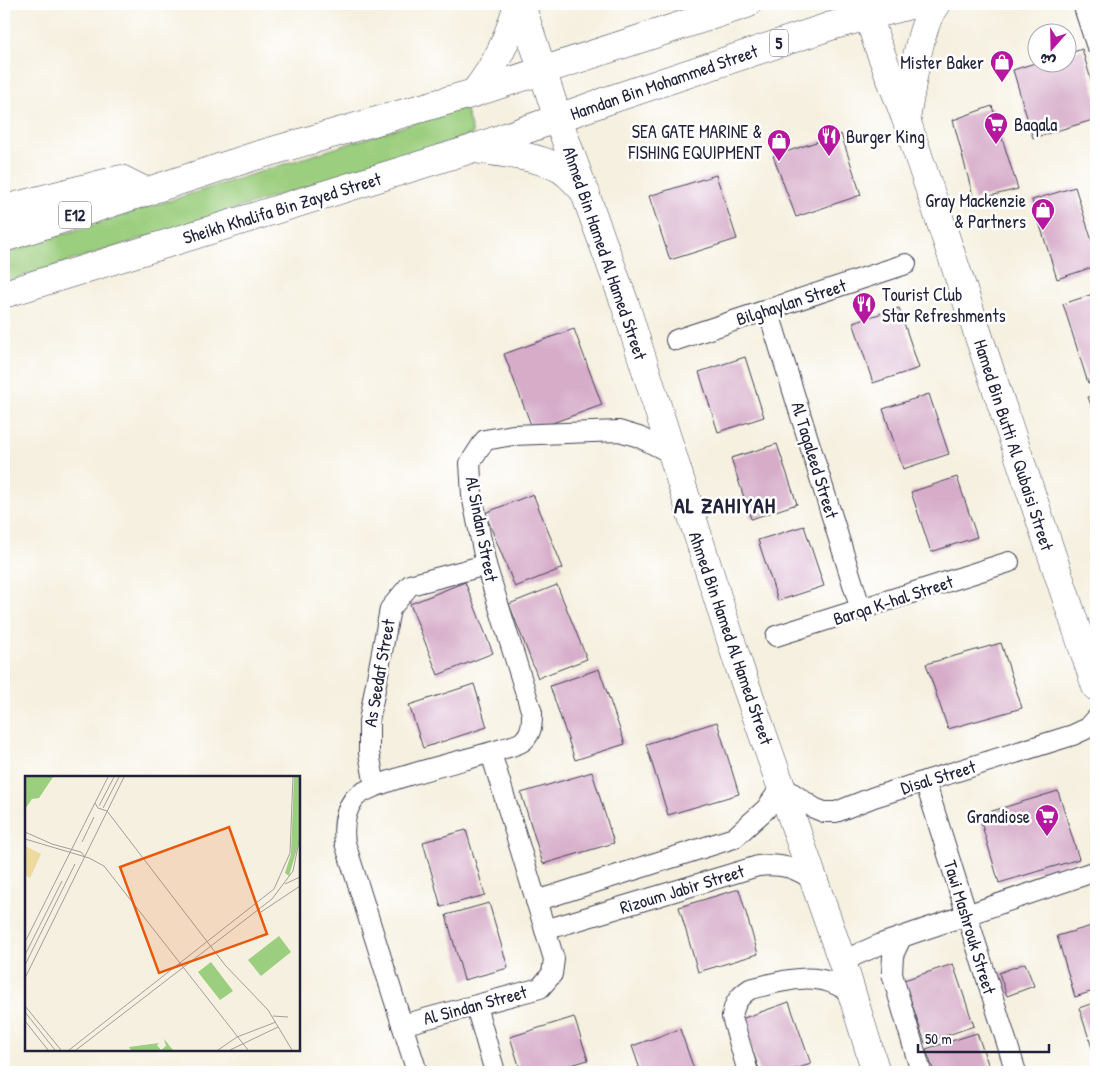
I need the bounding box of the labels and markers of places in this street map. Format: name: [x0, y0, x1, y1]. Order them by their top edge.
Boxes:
shop icon: Mister Baker: [989, 49, 1015, 83]
place label: Mister Baker: [900, 50, 984, 75]
supermarket icon: Baqala: [983, 111, 1009, 145]
place label: Baqala: [1014, 112, 1057, 137]
place label: SEA GATE MARINE & FISHING EQUIPMENT: [628, 119, 763, 165]
restaurant icon: Burger King: [816, 123, 842, 157]
place label: Burger King: [846, 124, 925, 149]
shop icon: SEA GATE MARINE & FISHING EQUIPMENT: [766, 128, 792, 162]
place label: Gray Mackenzie & Partners: [925, 188, 1026, 234]
shop icon: Gray Mackenzie & Partners: [1030, 197, 1056, 231]
place label: Tourist Club Star Refreshments: [882, 282, 1006, 328]
restaurant icon: Tourist Club Star Refreshments: [851, 291, 877, 325]
supermarket icon: Grandiose: [1034, 803, 1060, 837]
place label: Grandiose: [967, 804, 1030, 829]

